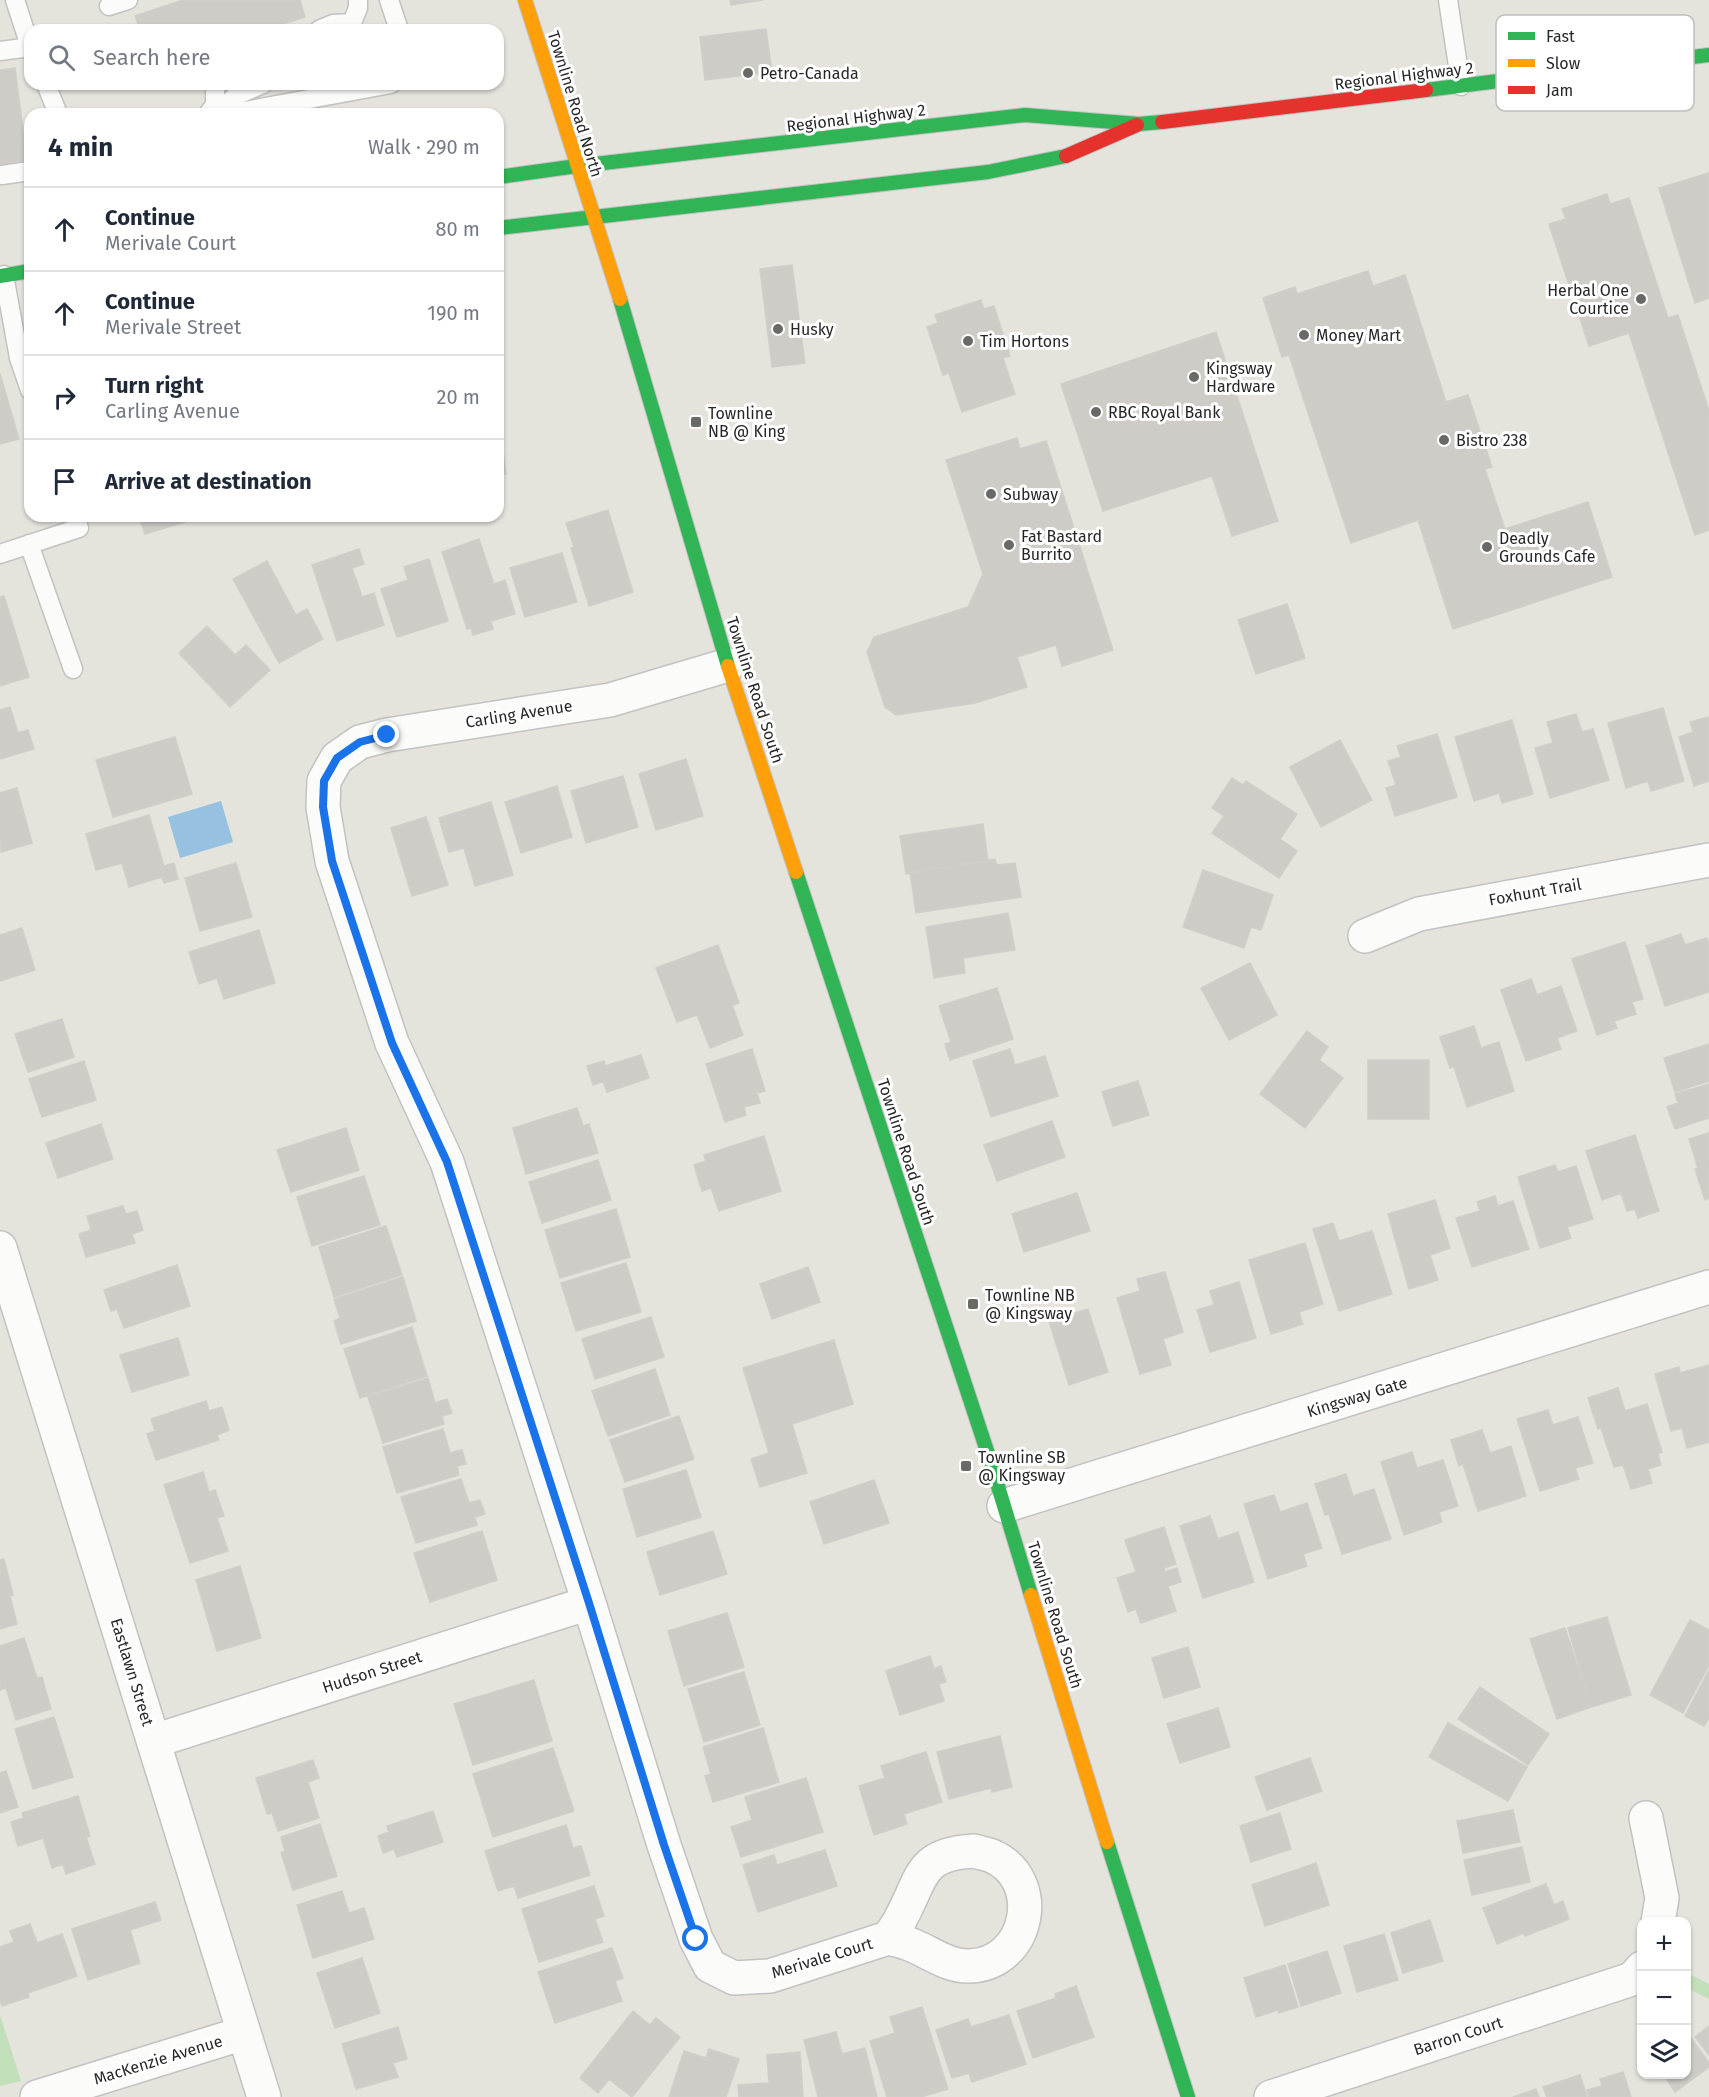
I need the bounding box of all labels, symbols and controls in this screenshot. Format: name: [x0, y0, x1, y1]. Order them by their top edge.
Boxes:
legend: [1496, 15, 1694, 111]
search box: [24, 24, 504, 90]
text: Fast: [1546, 27, 1575, 46]
street label: Townline Road North: [544, 29, 606, 179]
icon: search: [45, 41, 78, 74]
text: Search here: [93, 44, 211, 71]
text: Slow: [1546, 54, 1581, 73]
street label: Regional Highway 2: [1333, 58, 1475, 94]
place label: Petro-Canada: [760, 64, 859, 83]
marker: Petro-Canada: [741, 66, 755, 80]
text: Jam: [1546, 81, 1573, 100]
street label: Regional Highway 2: [785, 100, 927, 136]
text: 4 min: [48, 132, 113, 163]
text: Walk · 290 m: [368, 135, 480, 159]
text: Continue: [105, 204, 195, 231]
icon: ahead: [48, 213, 81, 246]
text: 80 m: [435, 217, 480, 241]
text: Merivale Court: [105, 231, 236, 255]
place label: Herbal One Courtice: [1547, 281, 1629, 318]
text: Continue: [105, 288, 195, 315]
marker: Herbal One Courtice: [1634, 292, 1648, 306]
icon: ahead: [48, 297, 81, 330]
text: 190 m: [427, 301, 480, 325]
text: Merivale Street: [105, 315, 241, 339]
place label: Husky: [790, 320, 834, 339]
marker: Husky: [771, 322, 785, 336]
place label: Money Mart: [1316, 326, 1401, 345]
marker: Money Mart: [1297, 328, 1311, 342]
place label: Tim Hortons: [980, 332, 1069, 351]
marker: Tim Hortons: [961, 334, 975, 348]
place label: Kingsway Hardware: [1206, 359, 1275, 396]
marker: Kingsway Hardware: [1187, 370, 1201, 384]
text: Turn right: [105, 372, 204, 399]
icon: right: [48, 381, 81, 414]
text: 20 m: [437, 385, 480, 409]
text: Carling Avenue: [105, 399, 240, 423]
place label: RBC Royal Bank: [1108, 403, 1221, 422]
place label: Townline NB @ King: [708, 404, 786, 441]
marker: RBC Royal Bank: [1089, 405, 1103, 419]
marker: Townline NB @ King: [689, 415, 703, 429]
place label: Bistro 238: [1456, 431, 1528, 450]
marker: Bistro 238: [1437, 433, 1451, 447]
icon: arrive: [48, 465, 81, 498]
text: Arrive at destination: [105, 468, 312, 495]
place label: Subway: [1003, 485, 1058, 504]
marker: Subway: [984, 487, 998, 501]
place label: Fat Bastard Burrito: [1021, 527, 1102, 564]
place label: Deadly Grounds Cafe: [1499, 529, 1596, 566]
marker: Fat Bastard Burrito: [1002, 538, 1016, 552]
marker: Deadly Grounds Cafe: [1480, 540, 1494, 554]
street label: Townline Road South: [722, 614, 788, 766]
street label: Carling Avenue: [464, 696, 574, 732]
route end: [373, 721, 399, 747]
street label: Foxhunt Trail: [1487, 874, 1583, 909]
street label: Townline Road South: [873, 1076, 939, 1228]
place label: Townline NB @ Kingsway: [985, 1286, 1075, 1323]
marker: Townline NB @ Kingsway: [966, 1297, 980, 1311]
street label: Kingsway Gate: [1305, 1373, 1409, 1421]
place label: Townline SB @ Kingsway: [978, 1448, 1066, 1485]
marker: Townline SB @ Kingsway: [959, 1459, 973, 1473]
street label: Townline Road South: [1024, 1539, 1086, 1691]
street label: Eastlawn Street: [107, 1616, 157, 1728]
street label: Hudson Street: [320, 1647, 424, 1697]
map controls: [1637, 1917, 1691, 2079]
button: +: [1637, 1917, 1691, 1971]
route start: [682, 1925, 708, 1951]
street label: Merivale Court: [769, 1934, 875, 1982]
button: −: [1637, 1971, 1691, 2025]
street label: Barron Court: [1411, 2013, 1505, 2059]
button: layers: [1637, 2025, 1691, 2079]
street label: MacKenzie Avenue: [91, 2031, 225, 2089]

